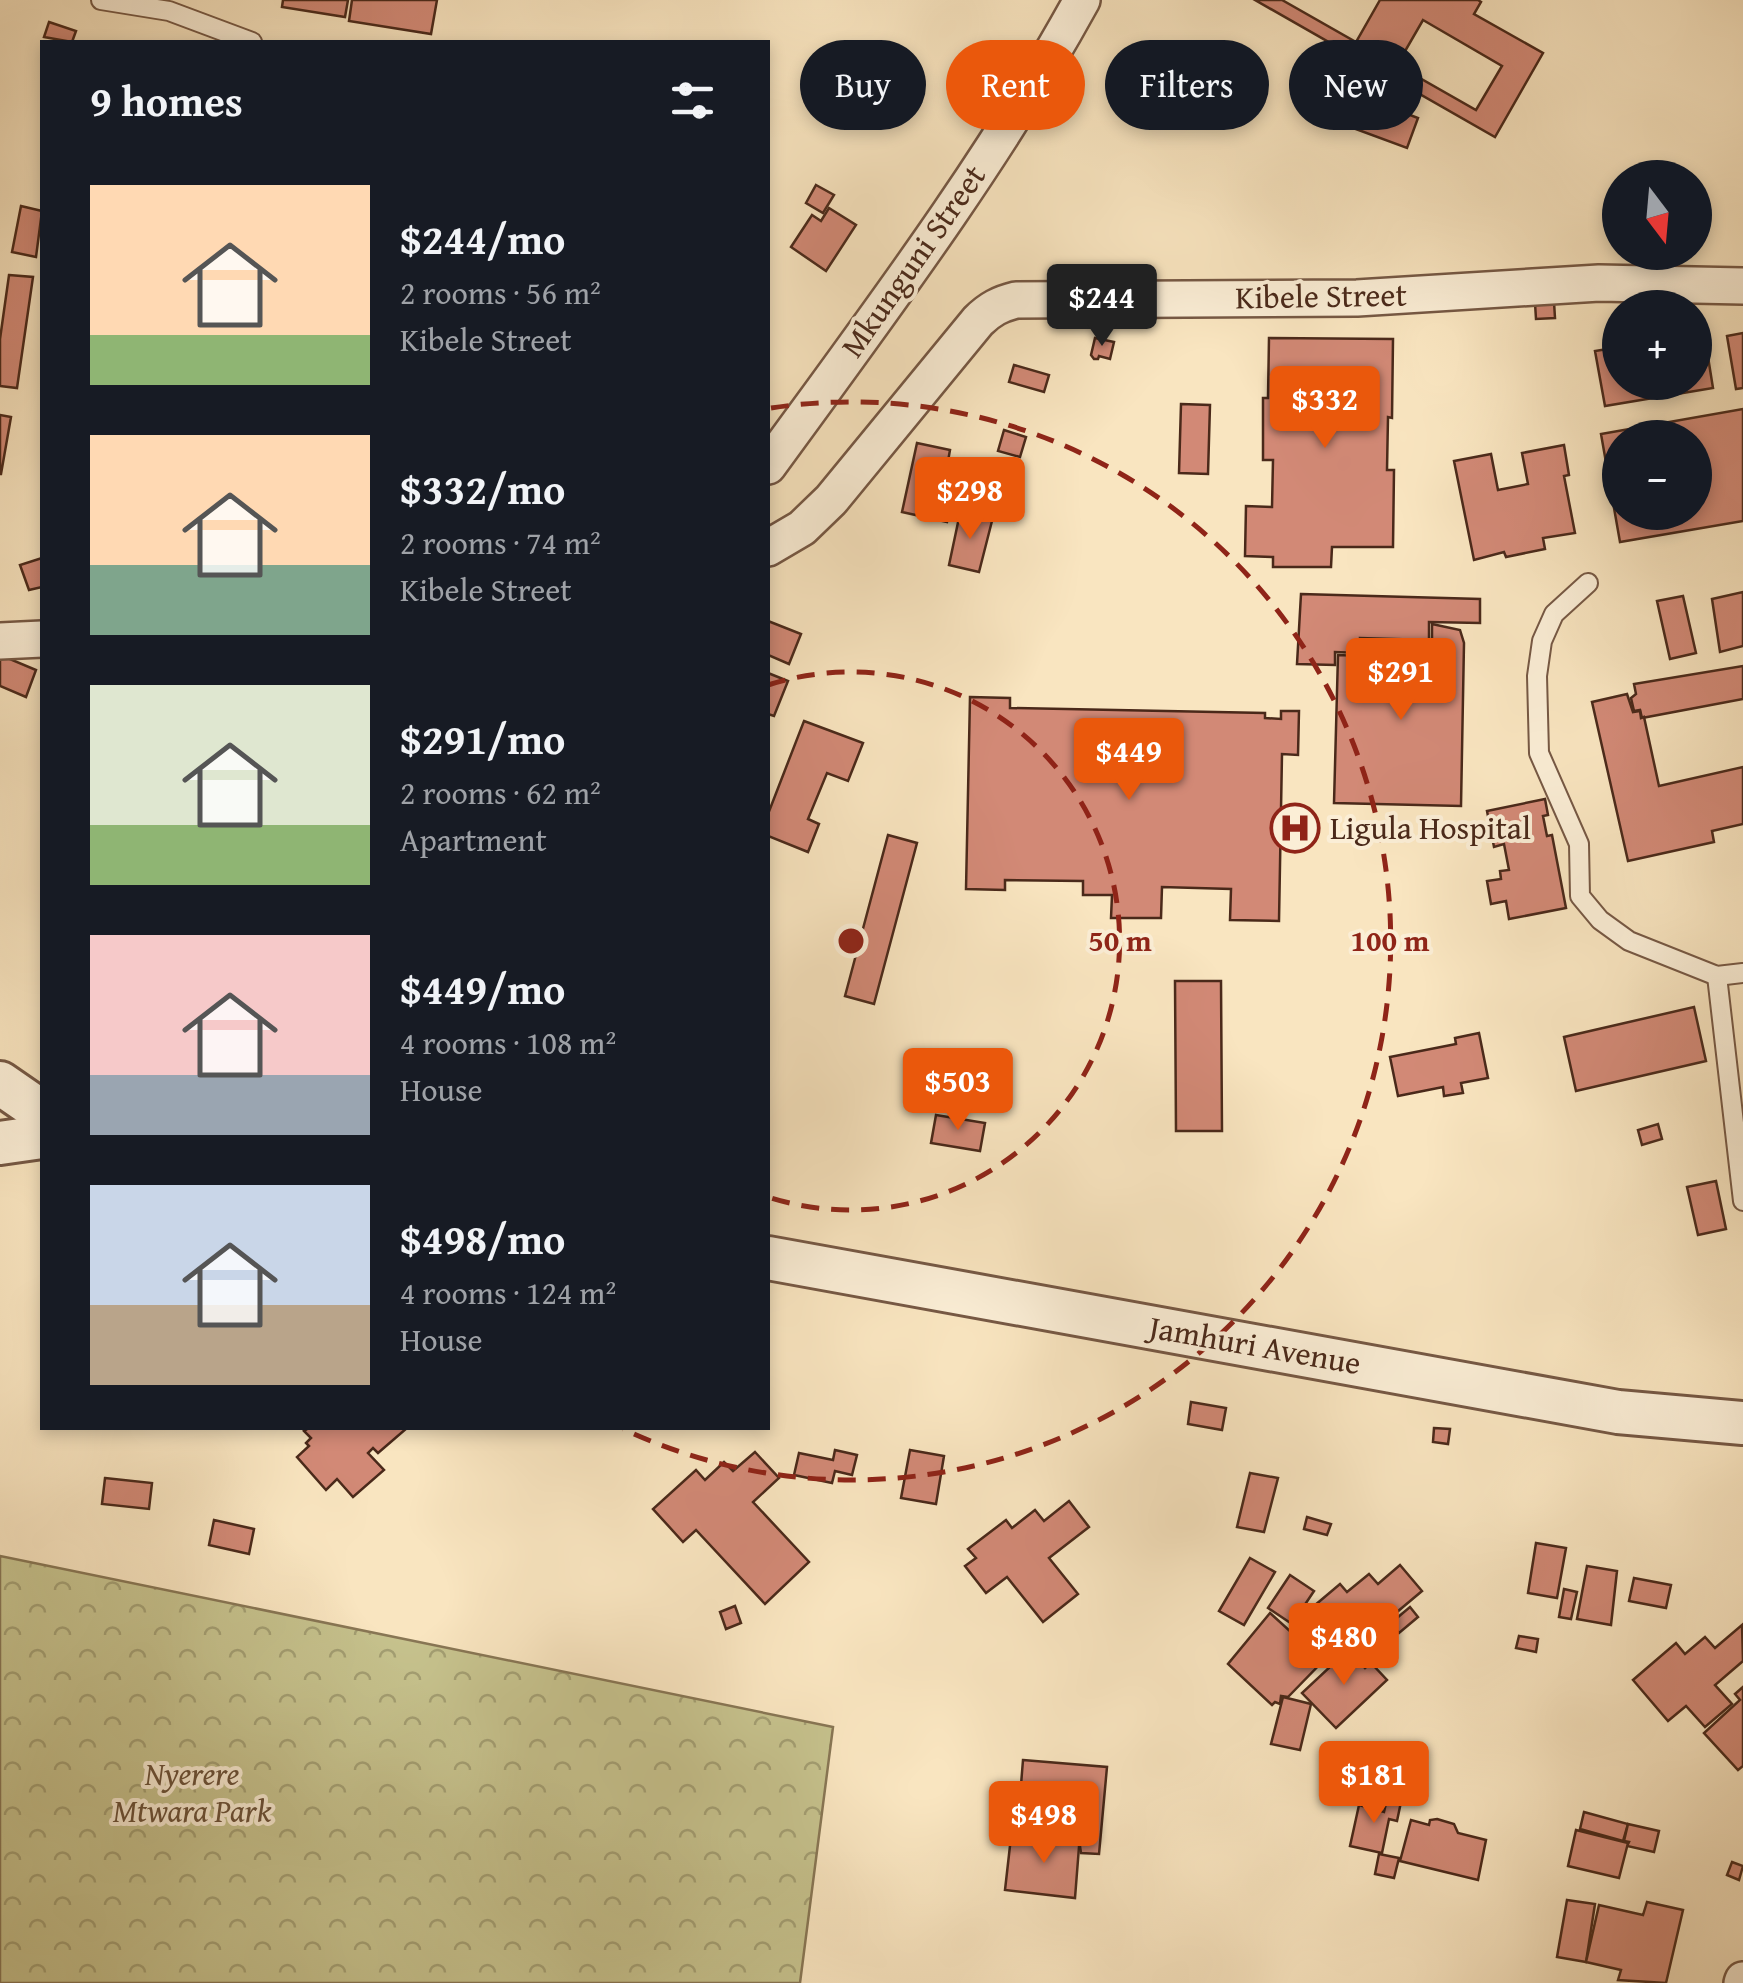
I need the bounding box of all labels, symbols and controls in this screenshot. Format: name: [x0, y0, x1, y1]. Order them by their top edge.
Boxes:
chip: Buy: [800, 40, 926, 130]
chip: Rent: [946, 40, 1085, 130]
chip: Filters: [1105, 40, 1269, 130]
chip: New: [1289, 40, 1423, 130]
text: 9 homes: [90, 70, 243, 131]
icon: filters: [665, 73, 720, 128]
street label: Mkunguni Street: [829, 155, 997, 367]
north arrow: [1602, 160, 1712, 270]
map controls: [1602, 160, 1712, 530]
text: $244/mo: [400, 208, 565, 269]
icon: home: [170, 225, 290, 345]
pin: $244: [1043, 264, 1161, 349]
text: 2 rooms · 56 m²: [400, 269, 601, 316]
street label: Kibele Street: [1235, 271, 1407, 320]
text: $244: [1069, 273, 1135, 320]
button: +: [1602, 290, 1712, 400]
text: Kibele Street: [400, 316, 572, 363]
pin: $332: [1266, 366, 1384, 451]
text: $332: [1292, 375, 1358, 422]
button: −: [1602, 420, 1712, 530]
pin: $298: [911, 457, 1029, 542]
text: $332/mo: [400, 458, 565, 519]
text: $298: [937, 466, 1003, 513]
icon: home: [170, 475, 290, 595]
text: 2 rooms · 74 m²: [400, 519, 601, 566]
text: Kibele Street: [400, 566, 572, 613]
pin: $291: [1342, 638, 1460, 723]
text: $291: [1368, 647, 1434, 694]
text: $291/mo: [400, 708, 565, 769]
pin: $449: [1070, 718, 1188, 803]
icon: home: [170, 725, 290, 845]
text: $449: [1096, 727, 1162, 774]
text: 2 rooms · 62 m²: [400, 769, 601, 816]
hospital icon: Ligula Hospital: [1269, 802, 1321, 854]
place label: Ligula Hospital: [1330, 804, 1531, 851]
text: Apartment: [400, 816, 547, 863]
text: 50 m: [1088, 918, 1152, 962]
text: 100 m: [1351, 918, 1430, 962]
centre of rings: [833, 923, 869, 959]
text: $449/mo: [400, 958, 565, 1019]
icon: home: [170, 975, 290, 1095]
text: 4 rooms · 108 m²: [400, 1019, 616, 1066]
pin: $503: [899, 1048, 1017, 1133]
text: $503: [925, 1057, 991, 1104]
text: House: [400, 1066, 483, 1113]
text: $498/mo: [400, 1208, 565, 1269]
icon: home: [170, 1225, 290, 1345]
text: 4 rooms · 124 m²: [400, 1269, 616, 1316]
street label: Jamhuri Avenue: [1142, 1302, 1365, 1386]
text: House: [400, 1316, 483, 1363]
pin: $480: [1285, 1603, 1403, 1688]
text: $480: [1311, 1612, 1377, 1659]
pin: $181: [1315, 1741, 1433, 1826]
park label: Nyerere Mtwara Park: [113, 1750, 272, 1834]
text: $181: [1341, 1750, 1407, 1797]
pin: $498: [985, 1781, 1103, 1866]
text: $498: [1011, 1790, 1077, 1837]

